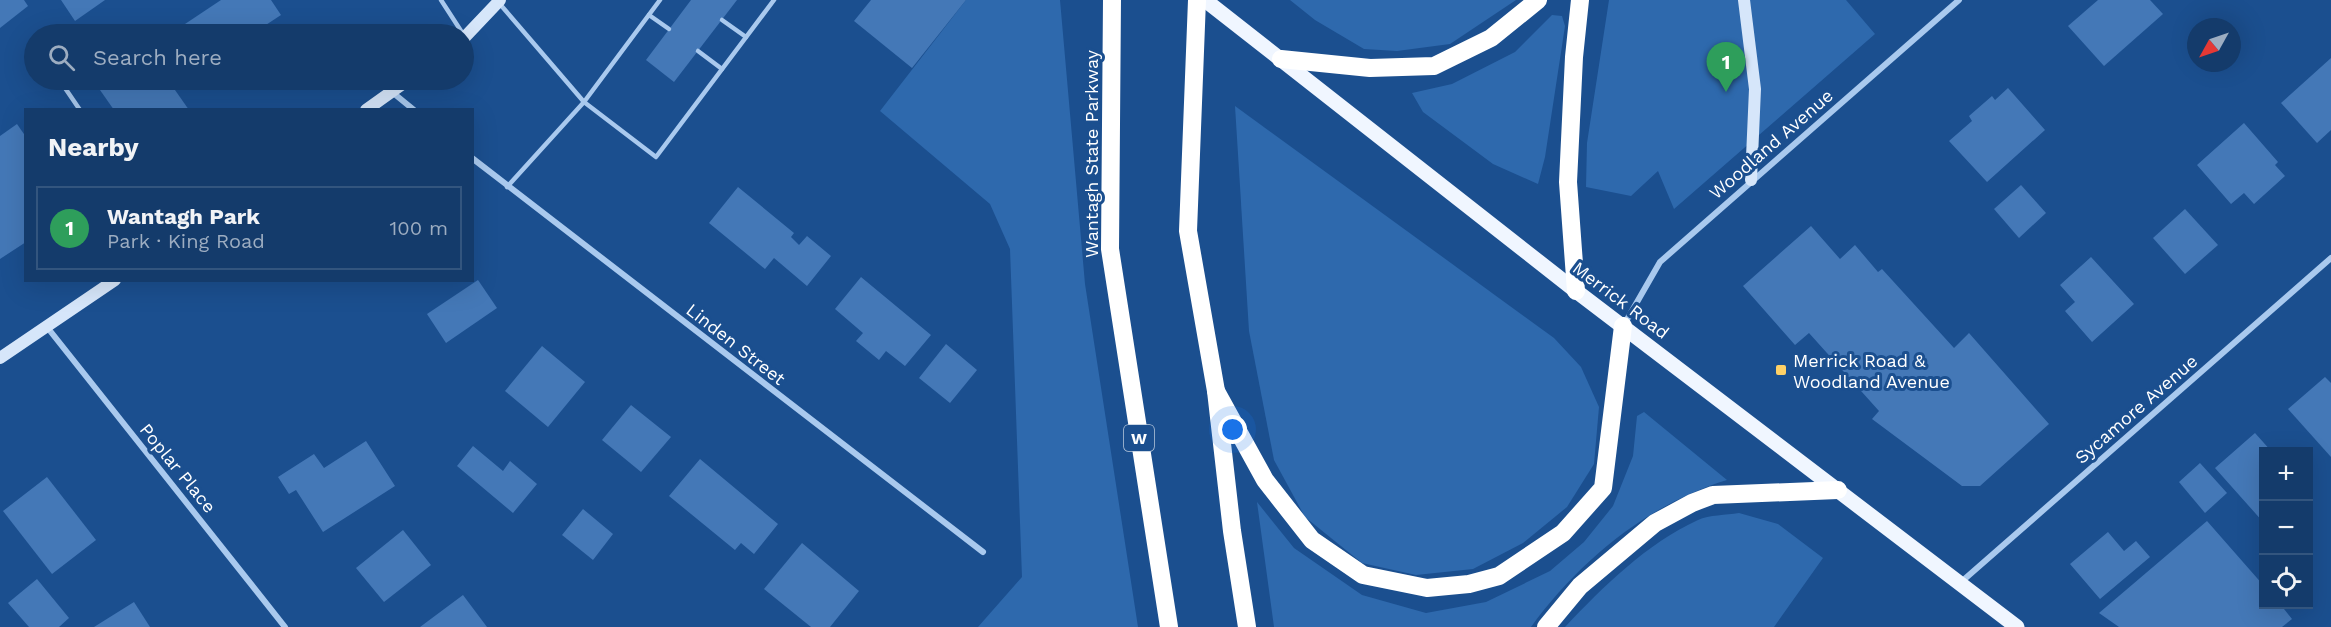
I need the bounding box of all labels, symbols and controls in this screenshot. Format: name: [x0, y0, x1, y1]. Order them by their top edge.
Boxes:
north arrow: [2187, 18, 2241, 72]
search box: [24, 24, 474, 90]
icon: search: [45, 41, 78, 74]
pin: 1: [1706, 42, 1746, 92]
text: Search here: [93, 45, 222, 70]
street label: Wantagh State Parkway: [1081, 49, 1102, 258]
street label: Woodland Avenue: [1705, 85, 1837, 203]
text: Nearby: [48, 132, 139, 162]
text: Wantagh Park: [107, 204, 260, 229]
text: 1: [65, 216, 74, 240]
text: 100 m: [389, 216, 448, 240]
text: Park · King Road: [107, 229, 265, 253]
street label: Merrick Road: [1569, 257, 1673, 343]
street label: Linden Street: [682, 299, 790, 389]
place label: Merrick Road & Woodland Avenue: [1793, 350, 1950, 392]
street label: Sycamore Avenue: [2071, 350, 2201, 468]
marker: Merrick Road & Woodland Avenue: [1774, 363, 1788, 377]
your location: [1218, 415, 1247, 444]
street label: Poplar Place: [136, 419, 220, 517]
road number: W: [1124, 425, 1154, 451]
map controls: [2259, 447, 2313, 609]
button: +: [2259, 447, 2313, 501]
button: −: [2259, 501, 2313, 555]
button: locate: [2259, 555, 2313, 609]

